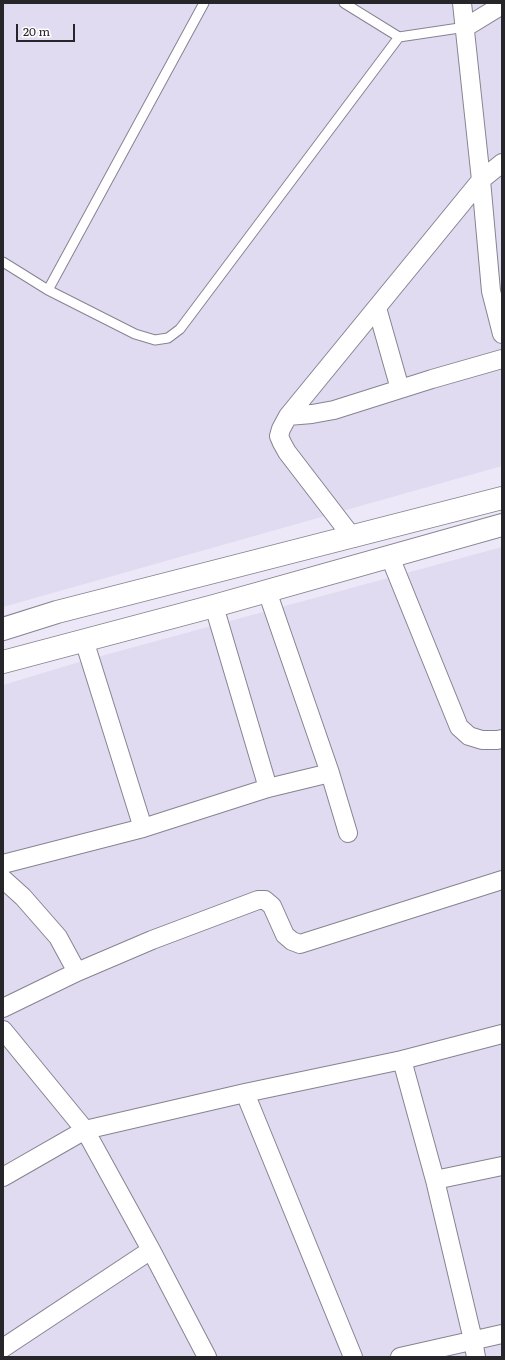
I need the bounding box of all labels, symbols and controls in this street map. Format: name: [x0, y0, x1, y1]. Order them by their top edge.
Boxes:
scale bar: [18, 16, 77, 42]
text: 20 m: [23, 22, 50, 40]

